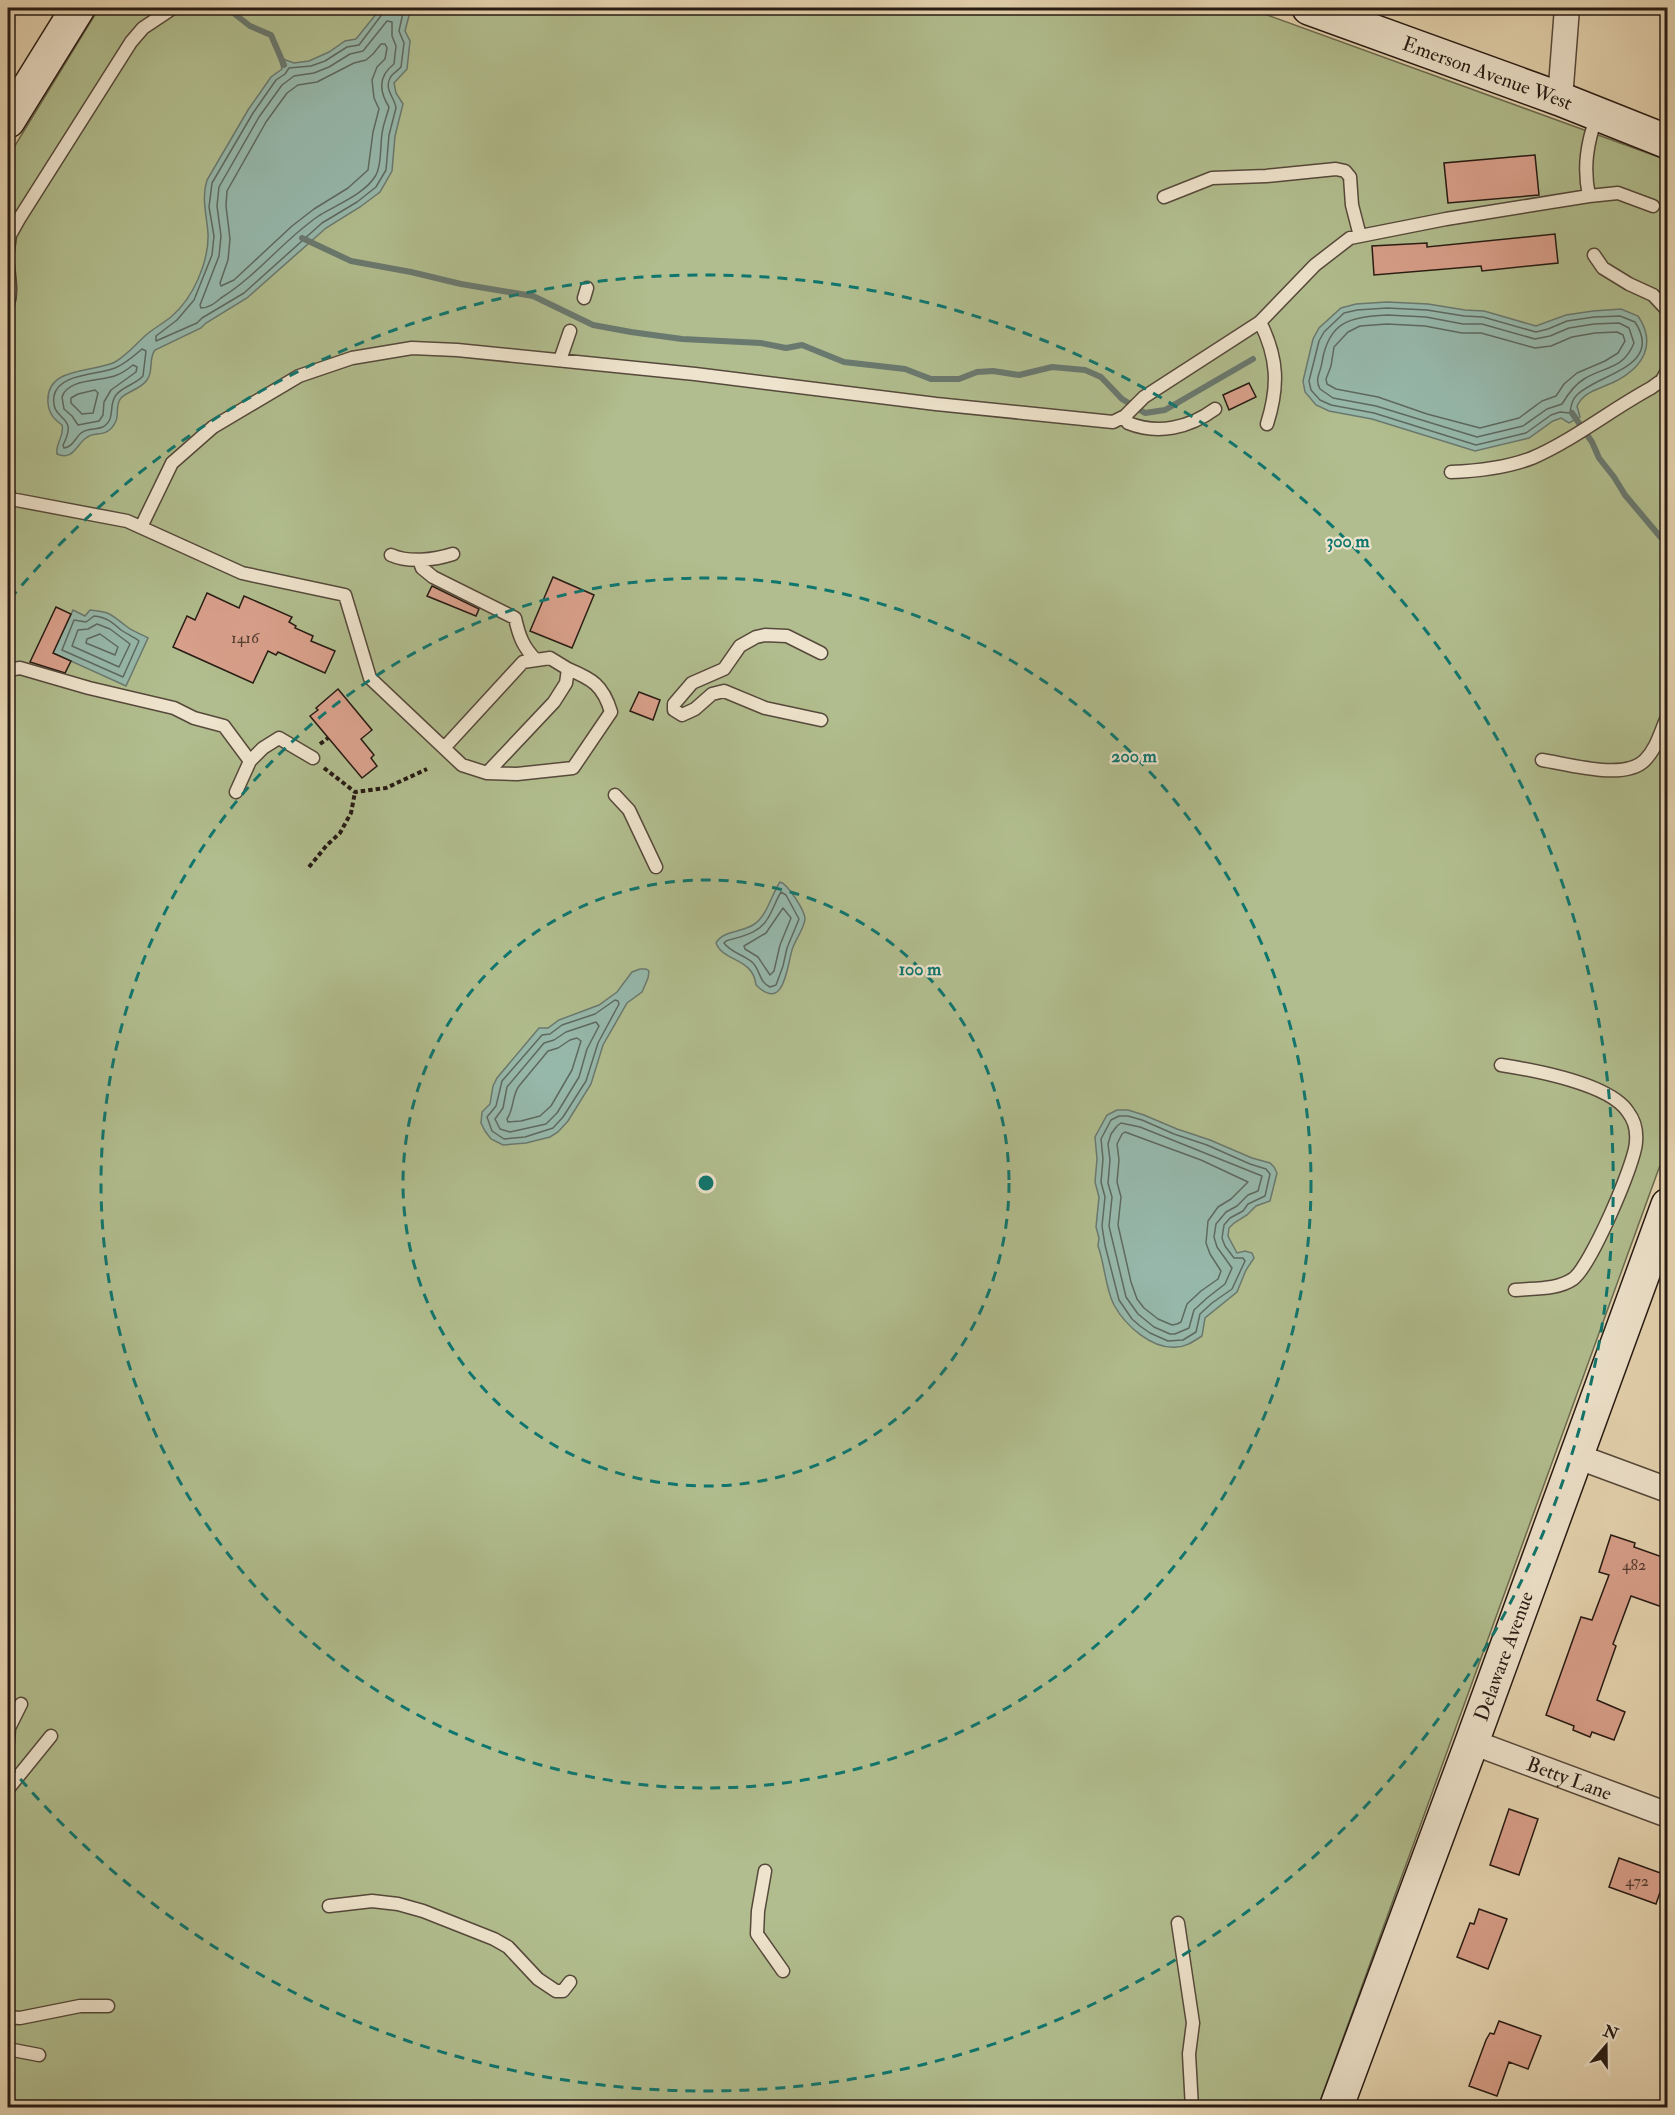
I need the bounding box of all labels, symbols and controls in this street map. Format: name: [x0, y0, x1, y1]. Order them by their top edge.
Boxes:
street label: Emerson Avenue West: [1399, 30, 1577, 115]
text: 300 m: [1326, 530, 1371, 553]
house number: 1416: [231, 628, 260, 648]
text: 200 m: [1111, 745, 1158, 768]
text: 100 m: [899, 958, 942, 981]
centre of rings: [696, 1173, 716, 1193]
house number: 482: [1622, 1555, 1646, 1575]
street label: Delaware Avenue: [1468, 1588, 1538, 1724]
street label: Betty Lane: [1523, 1751, 1615, 1806]
house number: 472: [1625, 1871, 1649, 1891]
north arrow: [1576, 2016, 1636, 2076]
text: N: [1600, 2021, 1622, 2045]

